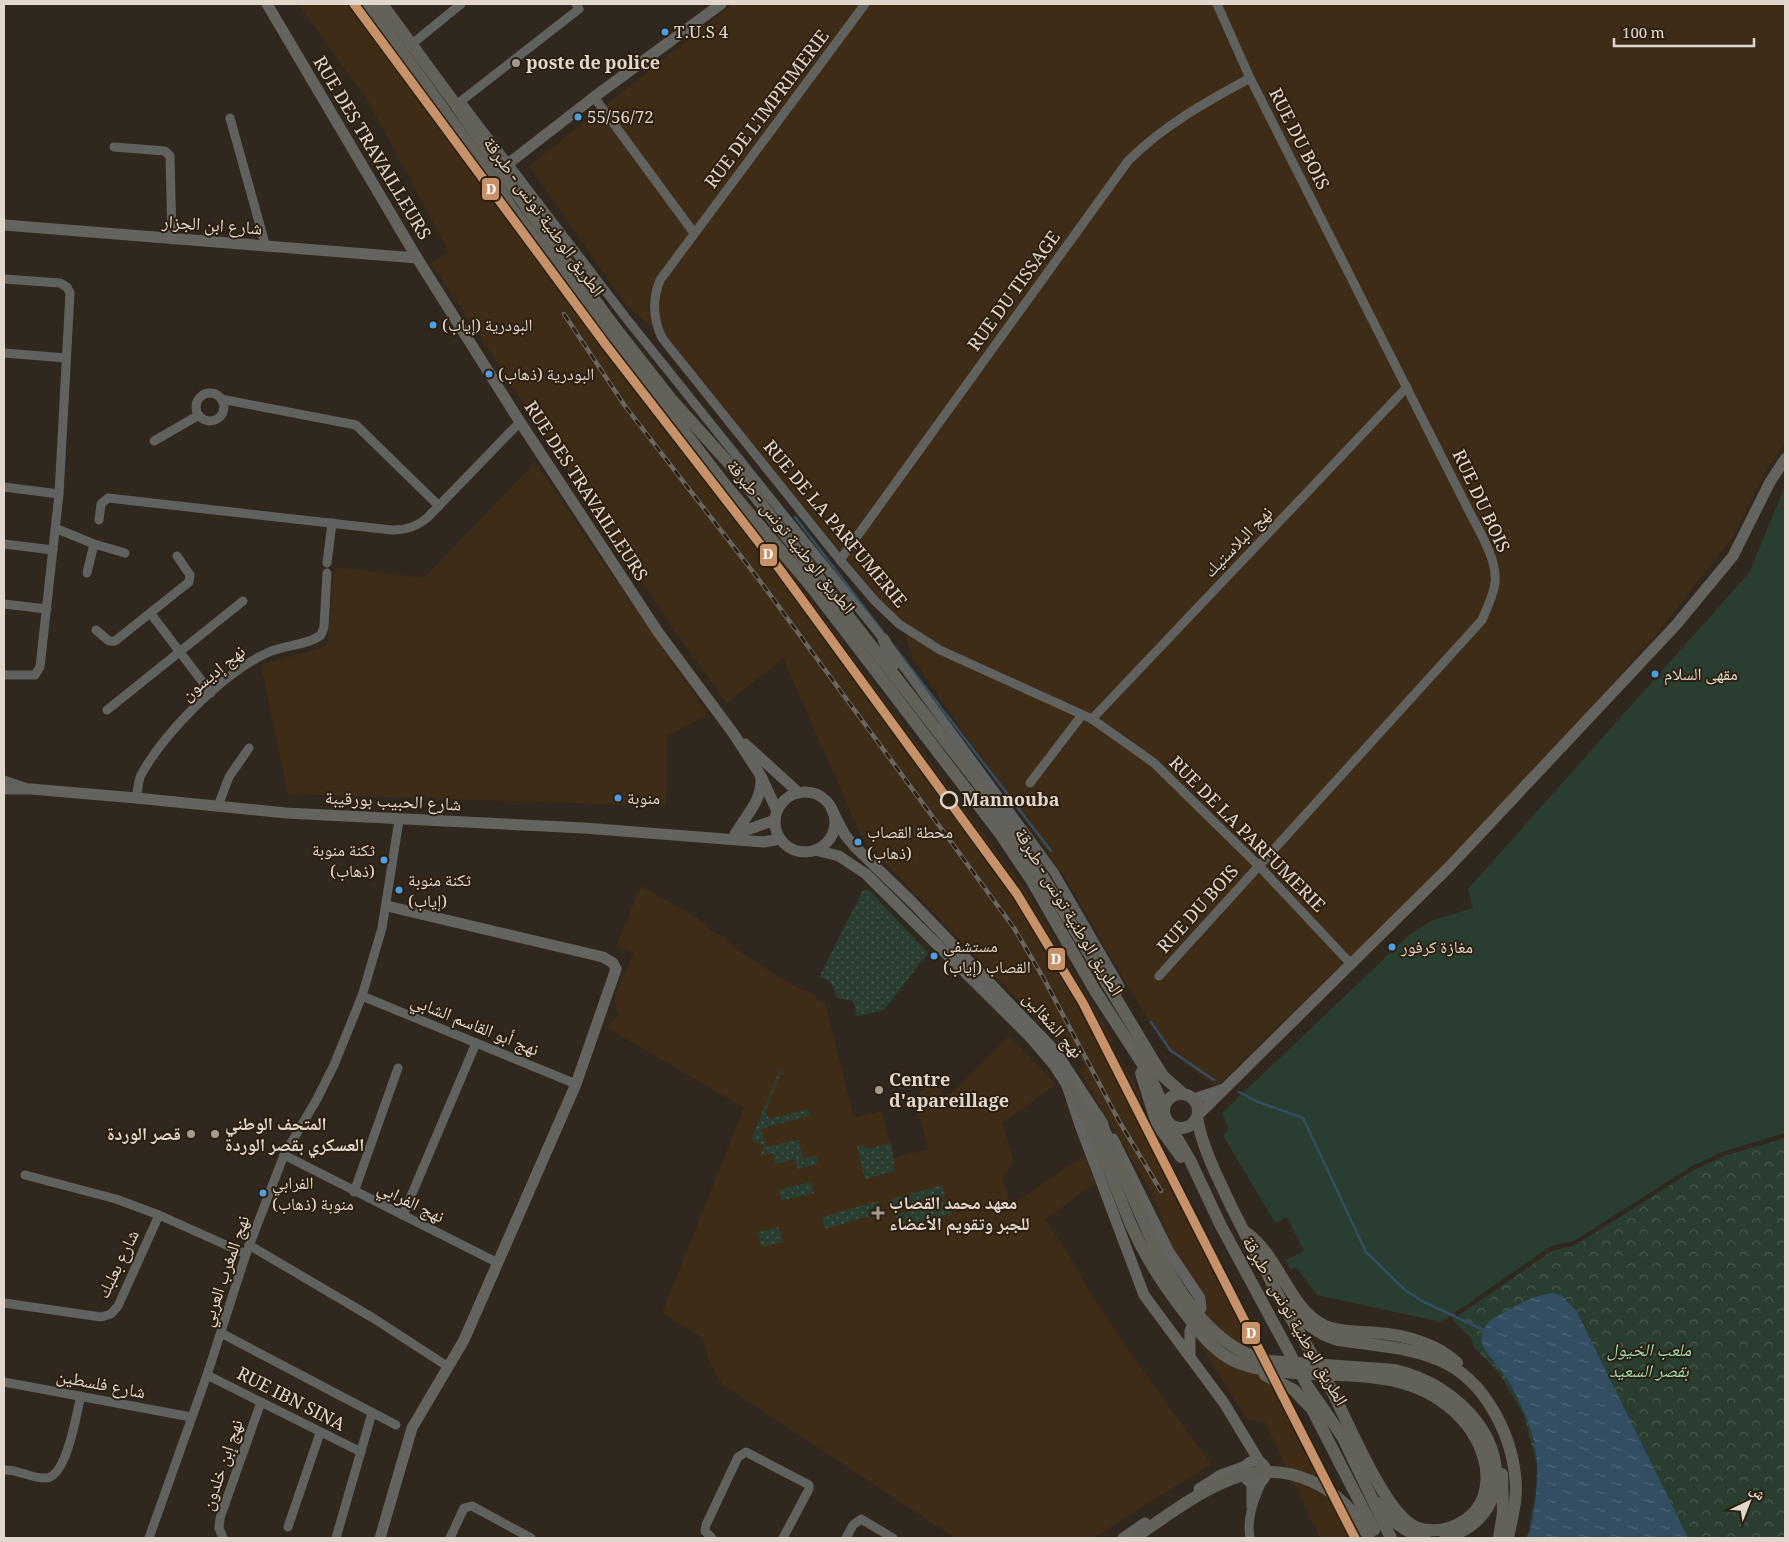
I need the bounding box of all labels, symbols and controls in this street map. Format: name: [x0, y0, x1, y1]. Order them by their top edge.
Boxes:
scale bar: [1614, 15, 1754, 47]
place label: T.U.S 4: [674, 20, 729, 49]
text: 100 m: [1622, 22, 1665, 48]
street label: RUE DE L'IMPRIMERIE: [699, 24, 839, 196]
marker: T.U.S 4: [660, 27, 670, 37]
place label: poste de police: [526, 50, 660, 80]
street label: RUE DES TRAVAILLEURS: [303, 51, 437, 247]
marker: poste de police: [510, 57, 522, 69]
street label: RUE DU BOIS: [1259, 84, 1336, 196]
place label: 55/56/72: [587, 105, 654, 134]
marker: 55/56/72: [573, 112, 583, 122]
street label: الطريق الوطنية تونس - طبرقة: [474, 132, 611, 305]
line badge: D: [481, 177, 500, 201]
text: D: [486, 179, 496, 203]
street label: شارع ابن الجزار: [160, 208, 263, 245]
street label: RUE DU TISSAGE: [961, 226, 1070, 359]
place label: البودرية (إياب): [442, 313, 533, 342]
marker: البودرية (إياب): [428, 320, 438, 330]
place label: البودرية (ذهاب): [498, 362, 594, 391]
marker: البودرية (ذهاب): [484, 369, 494, 379]
street label: RUE DES TRAVAILLEURS: [515, 396, 654, 588]
street label: RUE DE LA PARFUMERIE: [759, 436, 911, 612]
street label: RUE DU BOIS: [1442, 445, 1516, 559]
street label: الطريق الوطنية تونس - طبرقة: [717, 454, 862, 622]
street label: نهج البلاستيك: [1197, 501, 1282, 586]
line badge: D: [759, 543, 778, 567]
street label: نهج إديسون: [175, 639, 253, 710]
place label: مقهى السلام: [1664, 662, 1738, 691]
marker: مقهى السلام: [1650, 669, 1660, 679]
street label: RUE DE LA PARFUMERIE: [1160, 750, 1331, 921]
street label: شارع الحبيب بورقيبة: [324, 784, 462, 822]
place label: منوبة: [627, 786, 660, 815]
place label: Mannouba: [962, 787, 1060, 817]
marker: Mannouba: [940, 791, 958, 809]
marker: منوبة: [613, 793, 623, 803]
place label: محطة القصاب (ذهاب): [867, 820, 953, 870]
street label: الطريق الوطنية تونس - طبرقة: [1005, 823, 1130, 1003]
marker: محطة القصاب (ذهاب): [853, 837, 863, 847]
place label: ثكنة منوبة (ذهاب): [312, 838, 375, 888]
marker: ثكنة منوبة (ذهاب): [379, 855, 389, 865]
street label: RUE DU BOIS: [1151, 859, 1248, 962]
place label: ثكنة منوبة (إياب): [408, 868, 471, 918]
marker: ثكنة منوبة (إياب): [394, 885, 404, 895]
place label: مستشفى القصاب (إياب): [943, 934, 1031, 984]
place label: مغازة كرفور: [1400, 935, 1473, 964]
marker: مغازة كرفور: [1387, 942, 1397, 952]
line badge: D: [1047, 947, 1066, 971]
text: D: [1051, 949, 1061, 973]
marker: مستشفى القصاب (إياب): [929, 951, 939, 961]
street label: نهج الشغالين: [1014, 986, 1089, 1067]
street label: نهج أبو القاسم الشابي: [405, 987, 543, 1066]
place label: Centre d'apareillage: [889, 1067, 1009, 1118]
marker: Centre d'apareillage: [873, 1084, 885, 1096]
place label: المتحف الوطني العسكري بقصر الوردة: [225, 1111, 364, 1162]
place label: قصر الوردة: [107, 1121, 181, 1151]
marker: قصر الوردة: [185, 1128, 197, 1140]
marker: المتحف الوطني العسكري بقصر الوردة: [209, 1128, 221, 1140]
place label: الفرابي منوبة (ذهاب): [272, 1171, 354, 1221]
street label: نهج الفرابي: [371, 1175, 449, 1233]
marker: الفرابي منوبة (ذهاب): [258, 1188, 268, 1198]
place label: معهد محمد القصاب للجبر وتقويم الأعضاء: [889, 1190, 1030, 1241]
marker: معهد محمد القصاب للجبر وتقويم الأعضاء: [871, 1206, 885, 1220]
street label: نهج المغرب العربي: [194, 1212, 260, 1331]
street label: شارع بعلبك: [90, 1225, 149, 1304]
street label: الطريق الوطنية تونس - طبرقة: [1232, 1231, 1354, 1413]
line badge: D: [1241, 1321, 1261, 1345]
text: D: [1246, 1323, 1256, 1347]
park label: ملعب الخيول بقصر السعيد: [1607, 1337, 1692, 1388]
street label: RUE IBN SINA: [230, 1360, 350, 1441]
street label: شارع فلسطين: [53, 1363, 148, 1409]
street label: نهج إبن خلدون: [194, 1416, 254, 1515]
north arrow: [1724, 1477, 1774, 1527]
text: ش: [1743, 1480, 1770, 1508]

